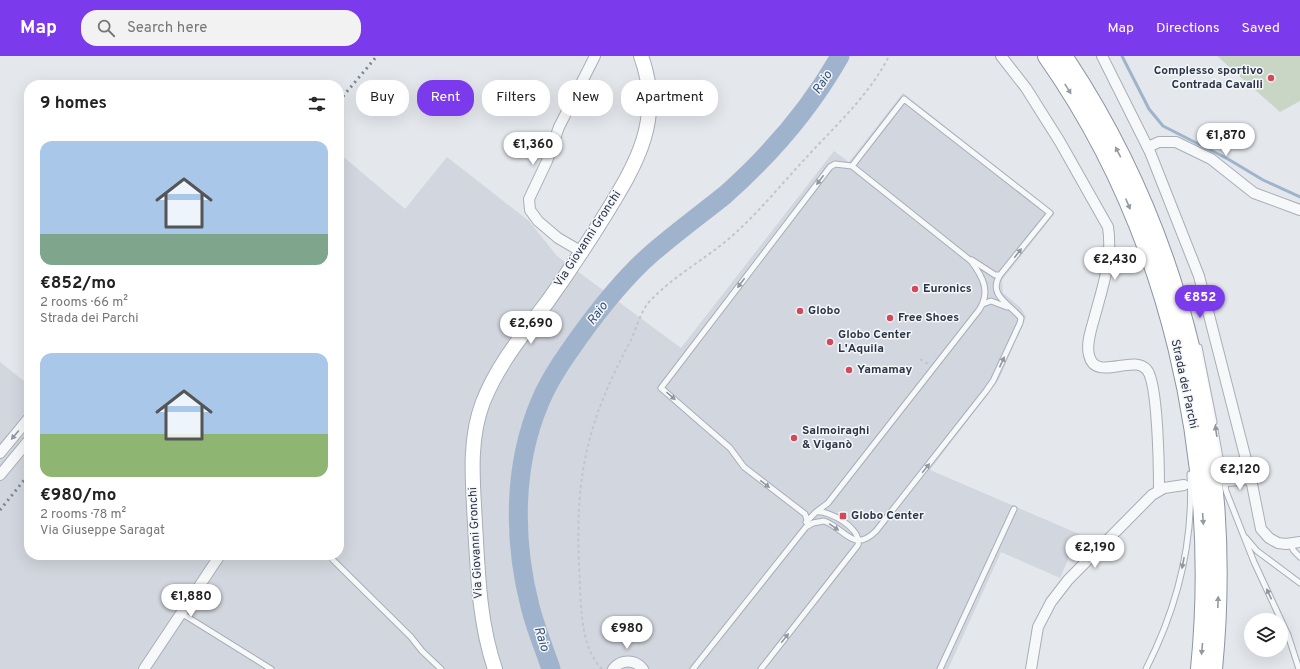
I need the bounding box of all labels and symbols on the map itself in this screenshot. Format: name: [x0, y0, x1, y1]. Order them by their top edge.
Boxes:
place label: Complesso sportivo Contrada Cavalli: [1154, 63, 1263, 93]
water label: Raio: [809, 68, 837, 98]
marker: Complesso sportivo Contrada Cavalli: [1266, 73, 1276, 83]
one-way arrow: [1064, 84, 1072, 94]
pin: €1,870: [1193, 123, 1259, 157]
pin: €1,360: [500, 132, 566, 166]
one-way arrow: [1115, 146, 1122, 158]
one-way arrow: [816, 174, 824, 185]
street label: Via Giovanni Gronchi: [551, 188, 625, 290]
one-way arrow: [1125, 198, 1131, 209]
pin: €2,430: [1082, 247, 1148, 281]
one-way arrow: [1013, 248, 1022, 259]
one-way arrow: [737, 277, 745, 288]
place label: Euronics: [923, 281, 972, 297]
marker: Euronics: [910, 284, 920, 294]
pin: €852: [1176, 285, 1224, 319]
water label: Raio: [584, 299, 612, 329]
place label: Globo: [808, 303, 840, 319]
marker: Globo: [795, 306, 805, 316]
place label: Free Shoes: [898, 310, 959, 326]
pin: €2,690: [498, 311, 564, 345]
marker: Free Shoes: [885, 313, 895, 323]
place label: Globo Center L'Aquila: [838, 327, 911, 357]
marker: Globo Center L'Aquila: [825, 337, 835, 347]
street label: Strada dei Parchi: [1167, 338, 1201, 430]
one-way arrow: [999, 357, 1005, 368]
place label: Yamamay: [857, 362, 912, 378]
marker: Yamamay: [844, 365, 854, 375]
one-way arrow: [665, 391, 676, 400]
place label: Salmoiraghi & Viganò: [802, 423, 869, 453]
one-way arrow: [1213, 425, 1219, 438]
one-way arrow: [10, 430, 19, 441]
marker: Salmoiraghi & Viganò: [789, 433, 799, 443]
pin: €2,120: [1207, 457, 1273, 491]
one-way arrow: [922, 462, 931, 473]
one-way arrow: [760, 479, 771, 488]
street label: Via Giovanni Gronchi: [465, 487, 487, 599]
place label: Globo Center: [851, 508, 924, 524]
marker: Globo Center: [838, 511, 848, 521]
one-way arrow: [1200, 513, 1207, 525]
one-way arrow: [829, 523, 839, 531]
pin: €2,190: [1062, 535, 1128, 569]
one-way arrow: [1180, 557, 1186, 570]
pin: €1,880: [158, 584, 224, 618]
one-way arrow: [1266, 588, 1272, 600]
one-way arrow: [1214, 596, 1221, 608]
pin: €980: [603, 616, 651, 650]
water label: Raio: [530, 625, 552, 653]
one-way arrow: [781, 633, 789, 644]
one-way arrow: [1198, 643, 1205, 655]

